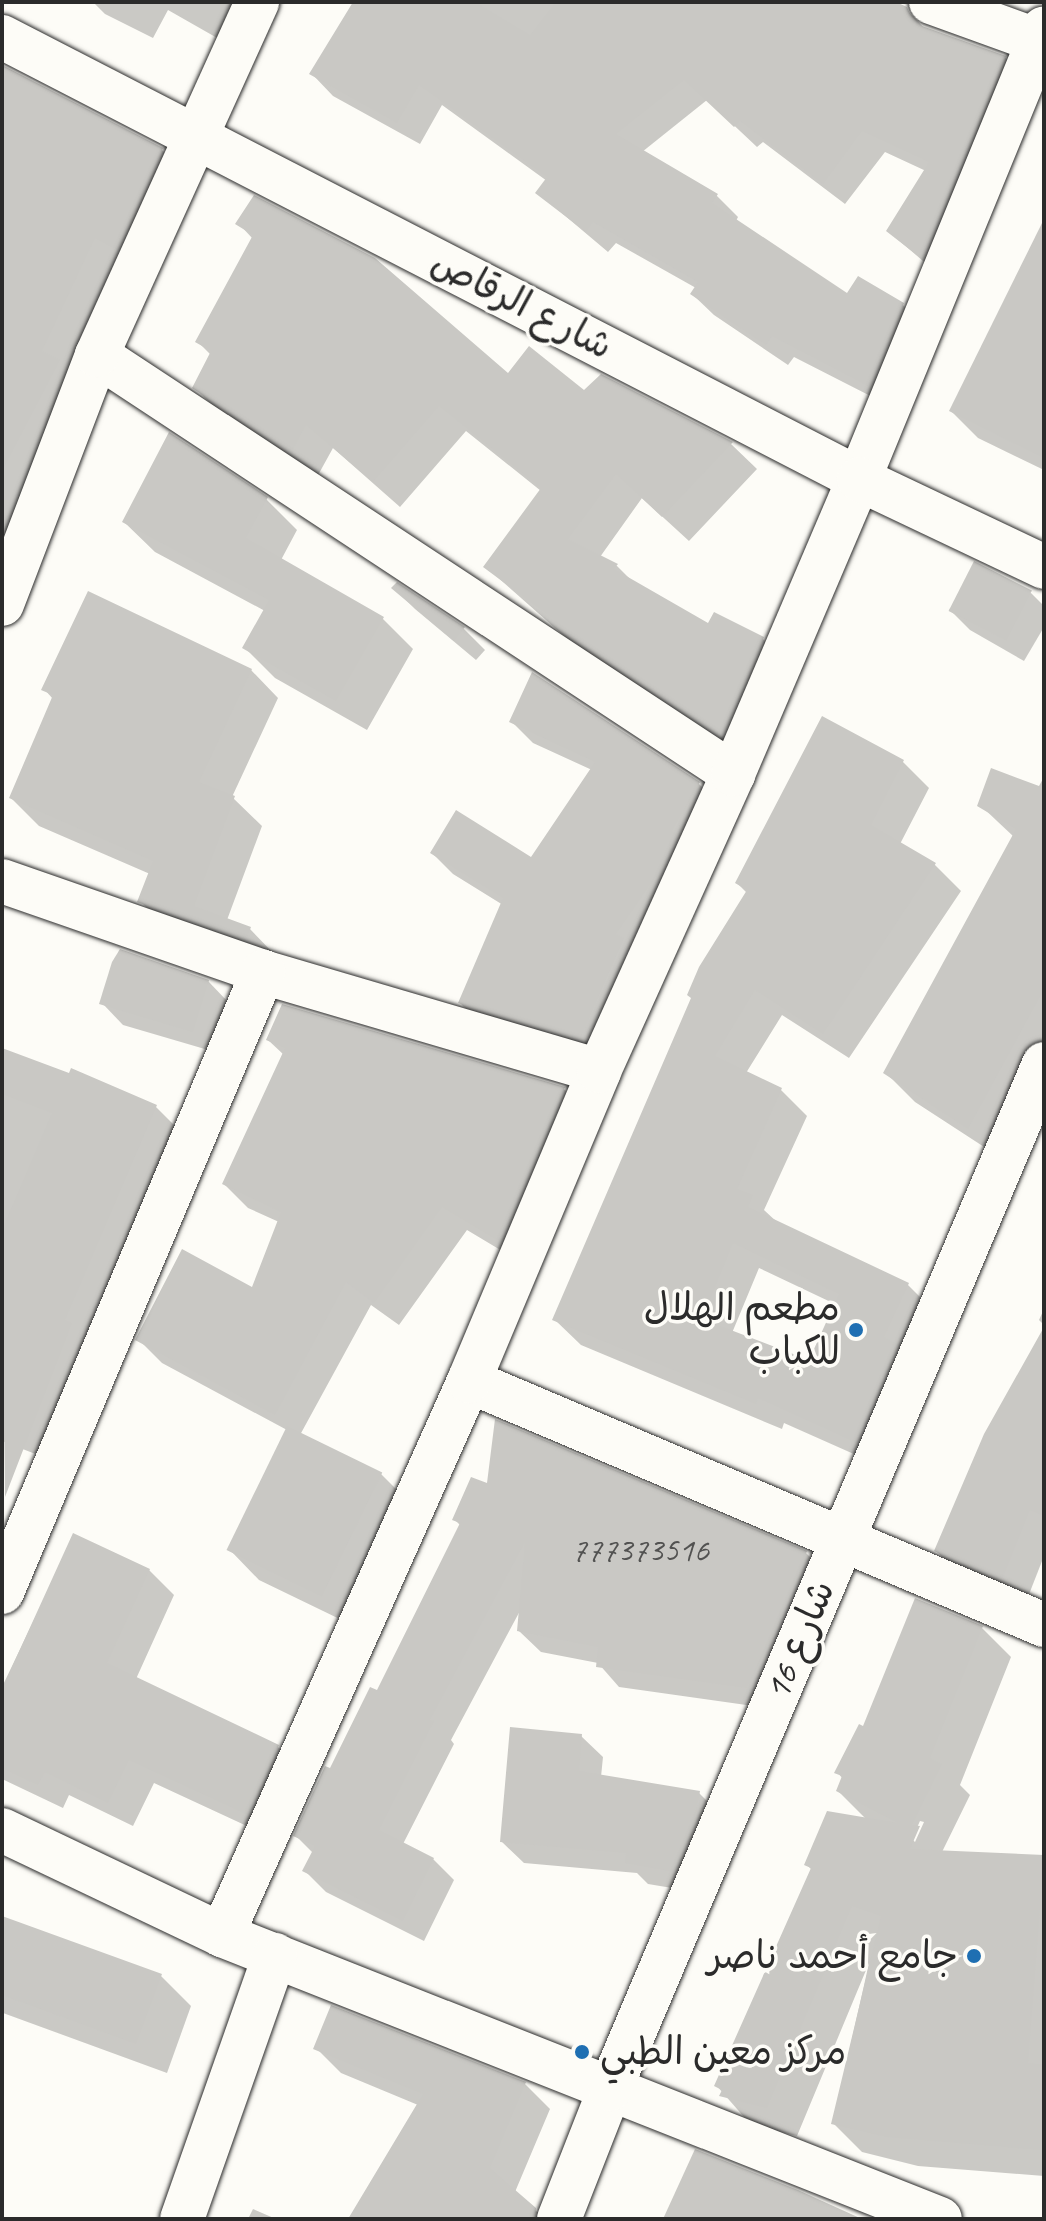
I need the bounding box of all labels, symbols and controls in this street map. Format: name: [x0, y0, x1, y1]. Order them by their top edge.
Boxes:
street label: شارع الرقاص: [424, 239, 620, 369]
place label: مطعم الهلال للكباب: [644, 1285, 840, 1374]
marker: مطعم الهلال للكباب: [847, 1321, 865, 1339]
house number: 777373516: [571, 1530, 709, 1570]
street label: شارع 16: [753, 1573, 845, 1707]
place label: جامع أحمد ناصر: [707, 1933, 958, 1979]
marker: جامع أحمد ناصر: [965, 1947, 983, 1965]
place label: مركز معين الطبي: [600, 2029, 846, 2075]
marker: مركز معين الطبي: [571, 2041, 593, 2063]

